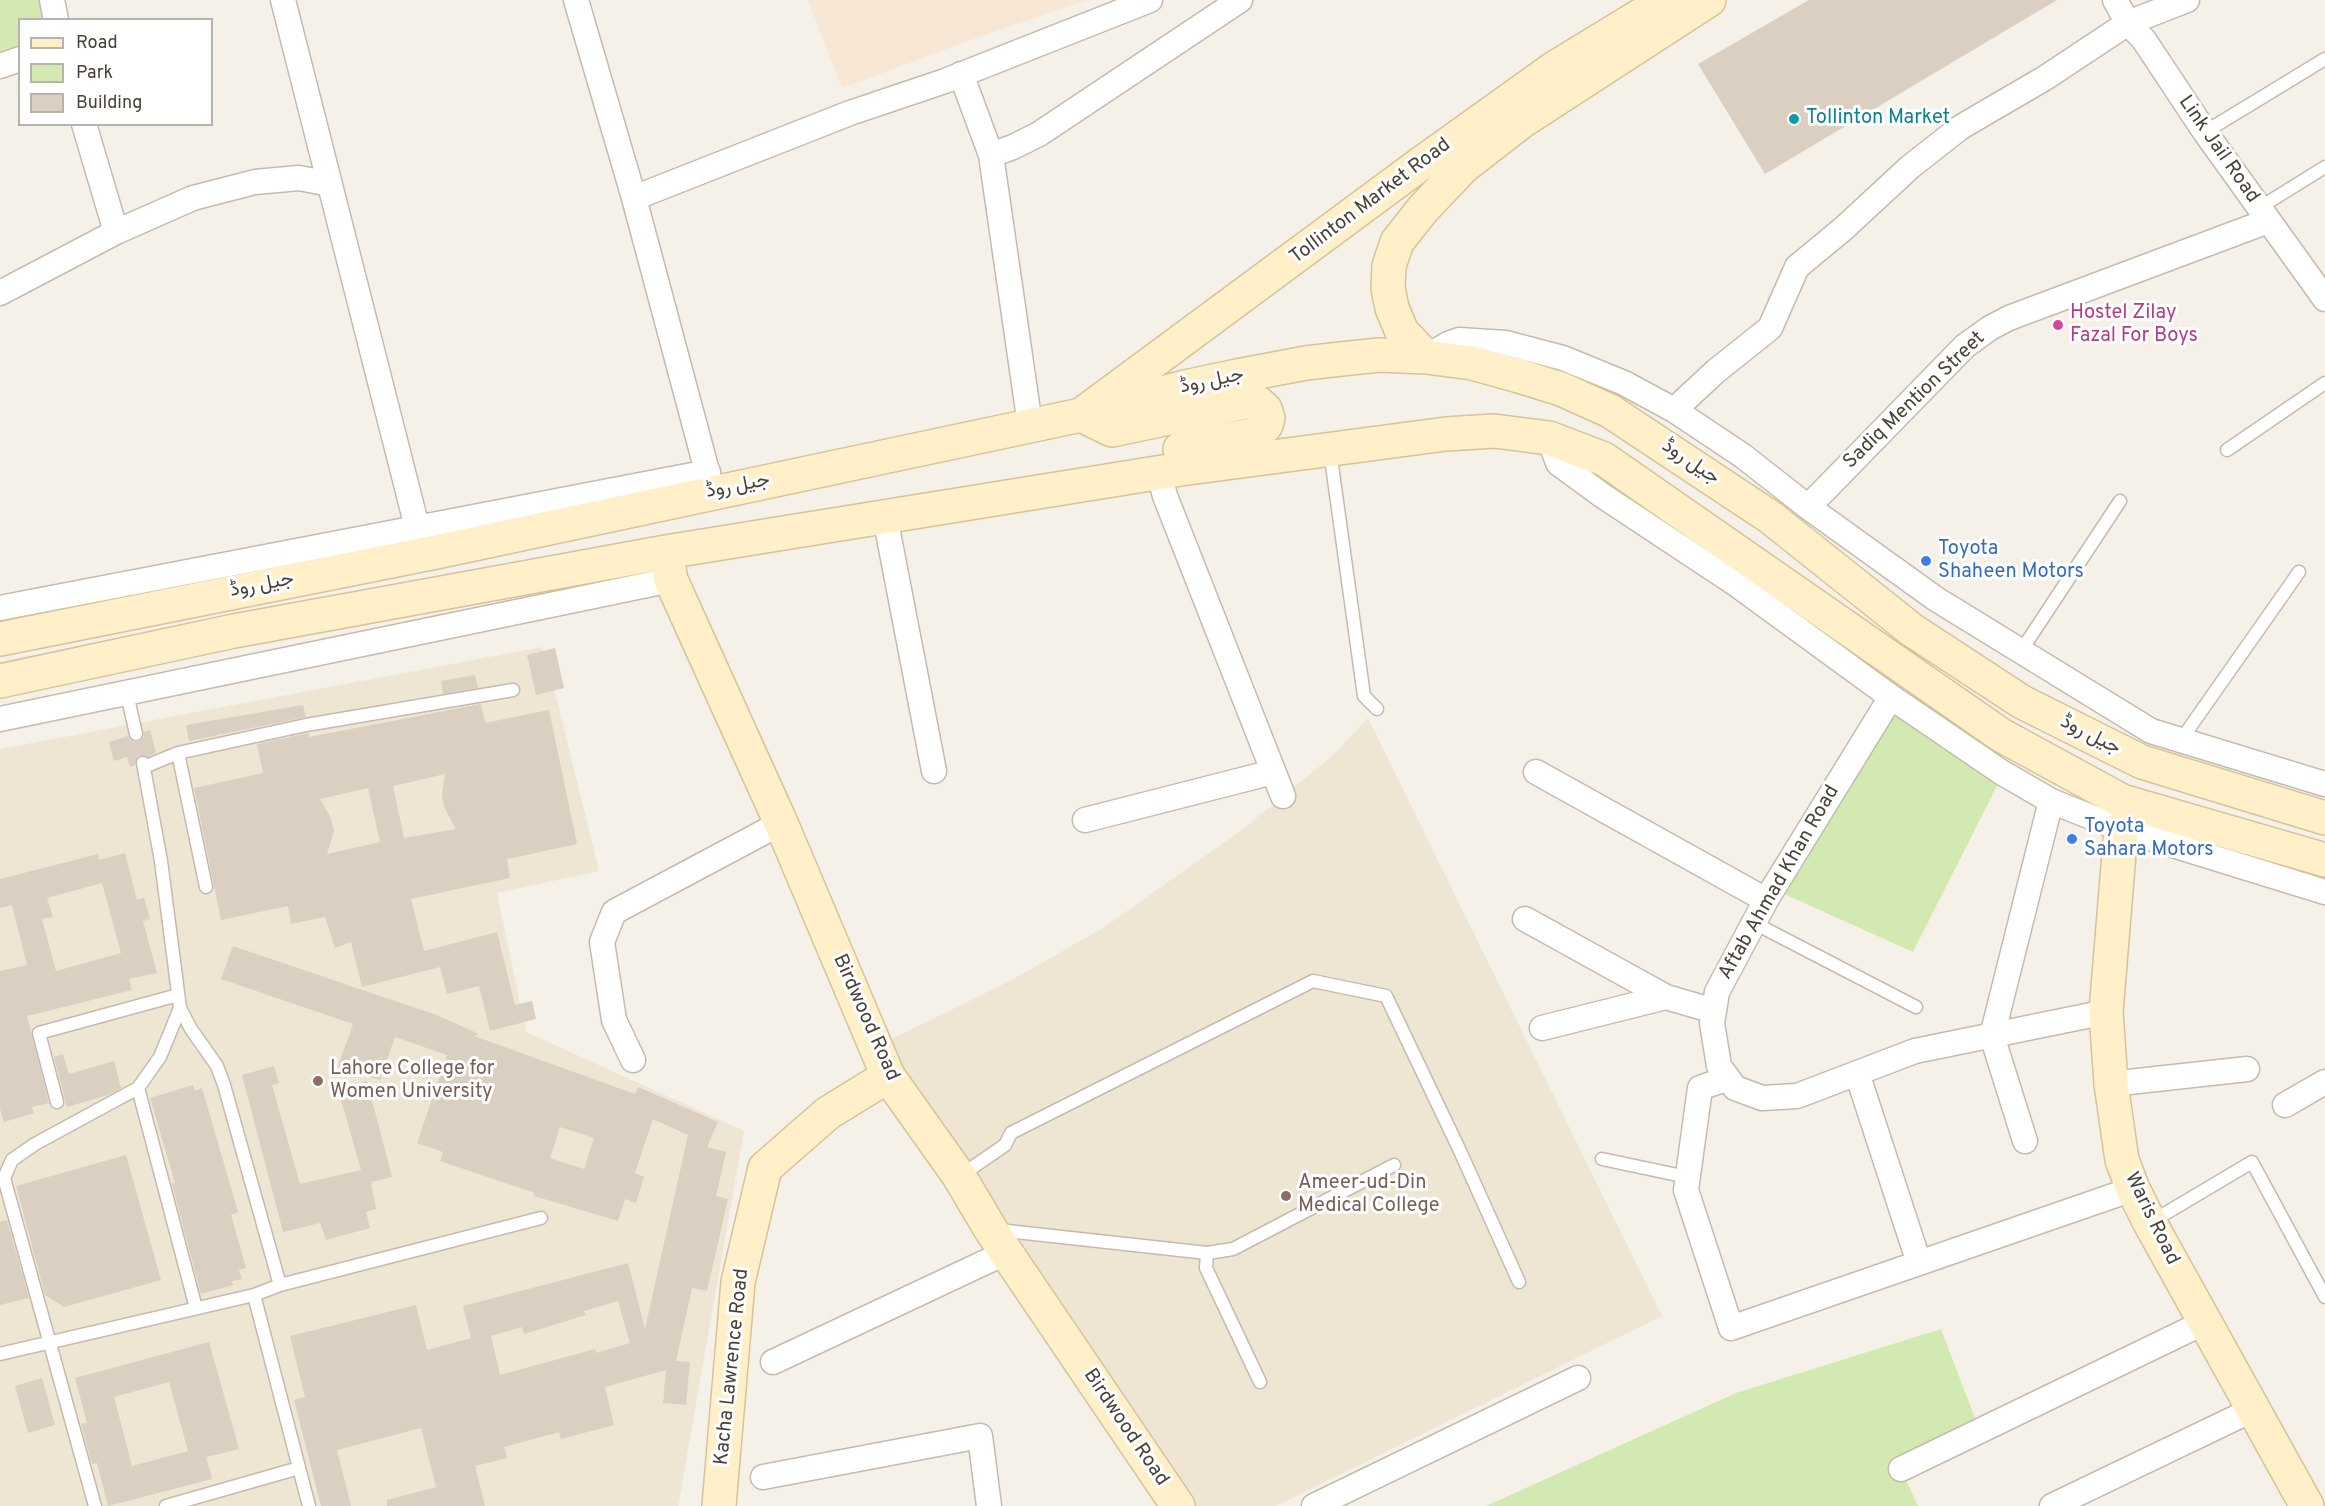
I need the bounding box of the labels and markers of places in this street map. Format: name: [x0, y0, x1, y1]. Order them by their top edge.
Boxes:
place label: Tollinton Market: [1806, 107, 1950, 131]
marker: Tollinton Market: [1787, 112, 1801, 126]
place label: Hostel Zilay Fazal For Boys: [2070, 302, 2198, 349]
marker: Hostel Zilay Fazal For Boys: [2051, 318, 2065, 332]
place label: Toyota Shaheen Motors: [1938, 538, 2084, 585]
marker: Toyota Shaheen Motors: [1919, 554, 1933, 568]
place label: Toyota Sahara Motors: [2084, 816, 2214, 863]
marker: Toyota Sahara Motors: [2065, 832, 2079, 846]
place label: Lahore College for Women University: [330, 1058, 494, 1105]
marker: Lahore College for Women University: [311, 1074, 325, 1088]
place label: Ameer-ud-Din Medical College: [1298, 1172, 1440, 1219]
marker: Ameer-ud-Din Medical College: [1279, 1189, 1293, 1203]

